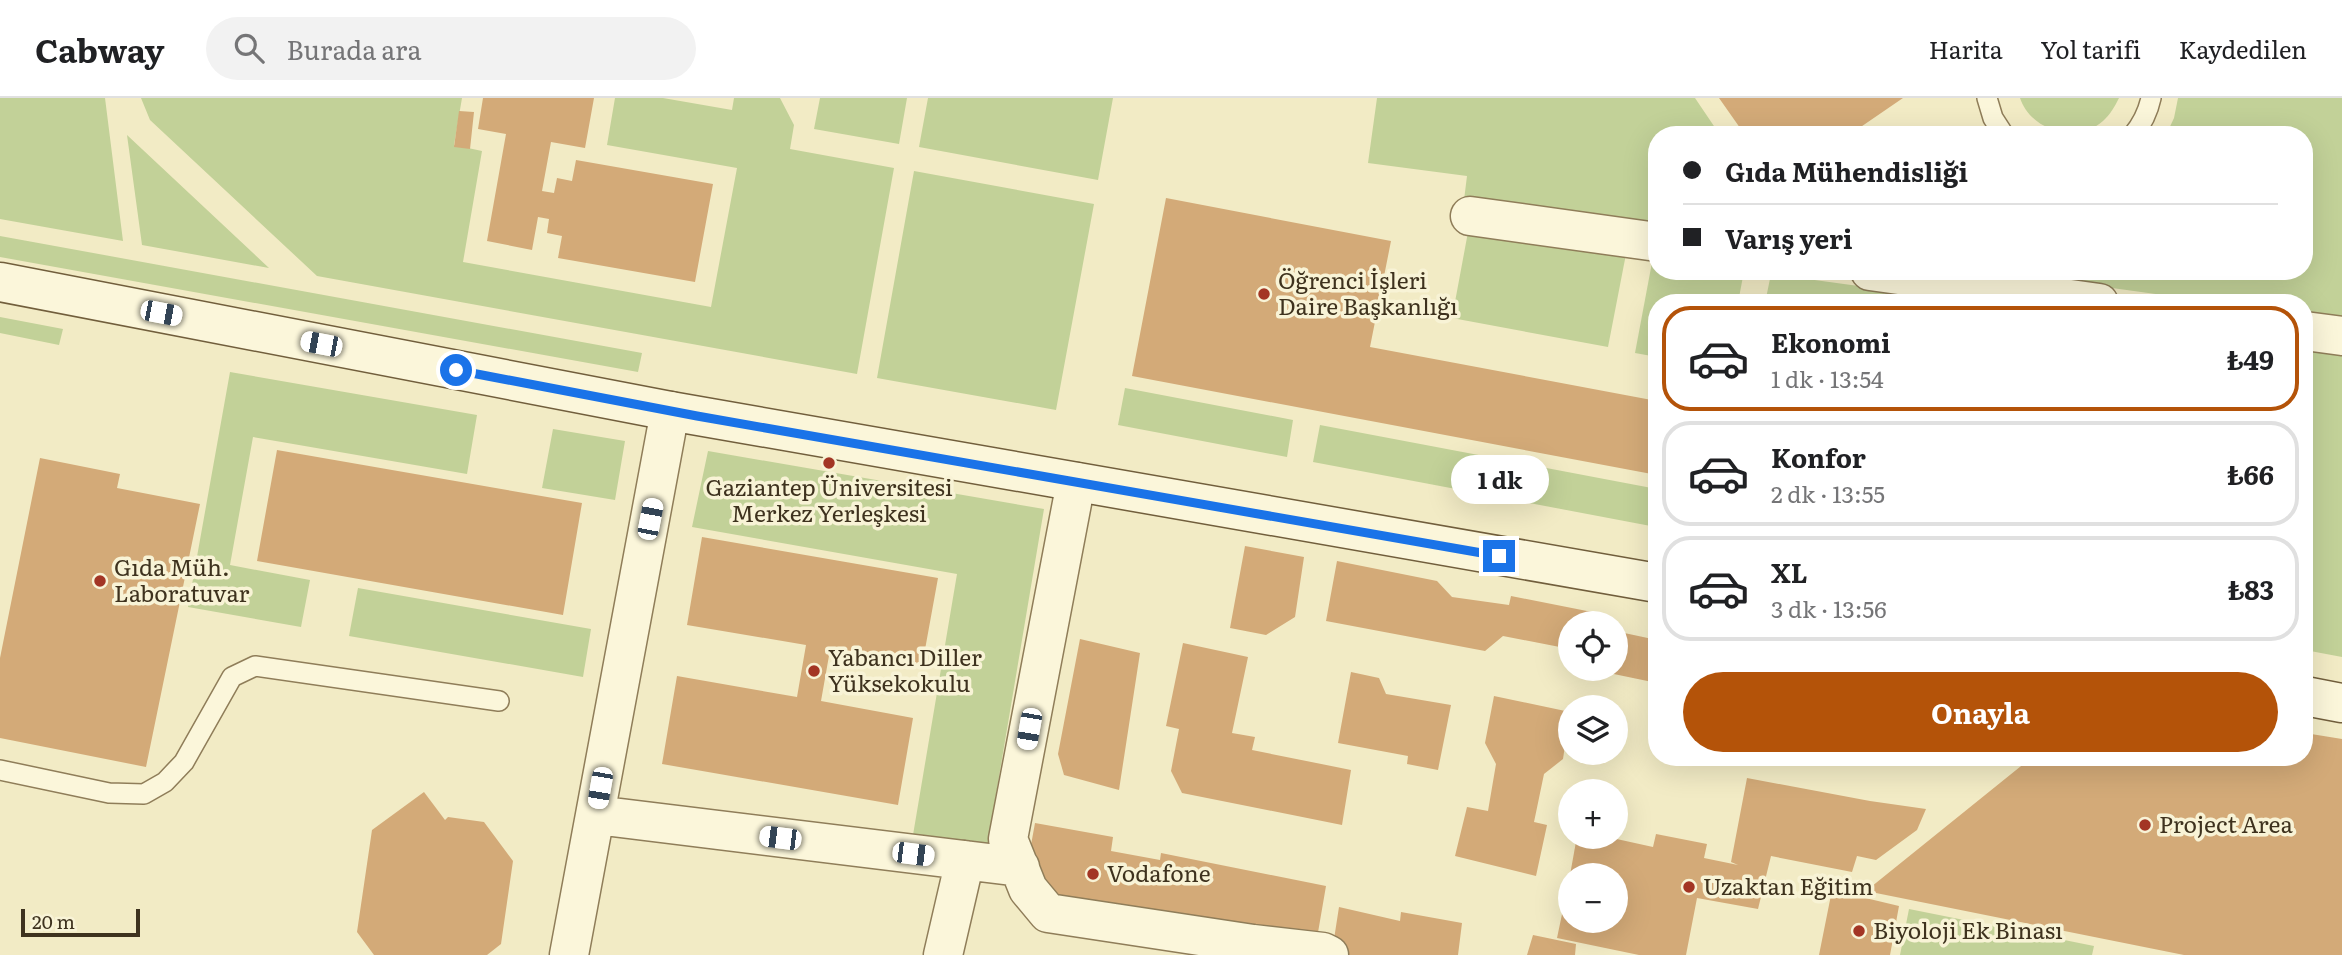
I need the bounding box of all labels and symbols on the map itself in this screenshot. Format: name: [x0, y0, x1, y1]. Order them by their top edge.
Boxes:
place label: Öğrenci İşleri Daire Başkanlığı: [1278, 262, 1458, 322]
marker: Öğrenci İşleri Daire Başkanlığı: [1256, 286, 1272, 302]
car: [139, 299, 184, 327]
car: [299, 330, 344, 358]
route start: [440, 354, 472, 386]
callout: 1 dk: [1450, 454, 1548, 504]
marker: Gaziantep Üniversitesi Merkez Yerleşkesi: [821, 455, 837, 471]
place label: Gaziantep Üniversitesi Merkez Yerleşkesi: [705, 469, 953, 529]
car: [636, 496, 665, 542]
route end: [1483, 540, 1515, 572]
place label: Gıda Müh. Laboratuvar: [114, 549, 250, 609]
marker: Gıda Müh. Laboratuvar: [92, 573, 108, 589]
place label: Yabancı Diller Yüksekokulu: [828, 639, 982, 699]
marker: Yabancı Diller Yüksekokulu: [806, 663, 822, 679]
car: [1016, 706, 1043, 752]
car: [587, 765, 614, 811]
place label: Project Area: [2159, 806, 2293, 840]
marker: Project Area: [2137, 817, 2153, 833]
car: [758, 825, 803, 851]
car: [891, 841, 936, 867]
place label: Vodafone: [1107, 855, 1211, 889]
marker: Vodafone: [1085, 866, 1101, 882]
place label: Uzaktan Eğitim: [1703, 868, 1873, 902]
marker: Uzaktan Eğitim: [1681, 879, 1697, 895]
scale bar: [21, 906, 140, 938]
place label: Biyoloji Ek Binası: [1873, 912, 2063, 946]
marker: Biyoloji Ek Binası: [1851, 923, 1867, 939]

